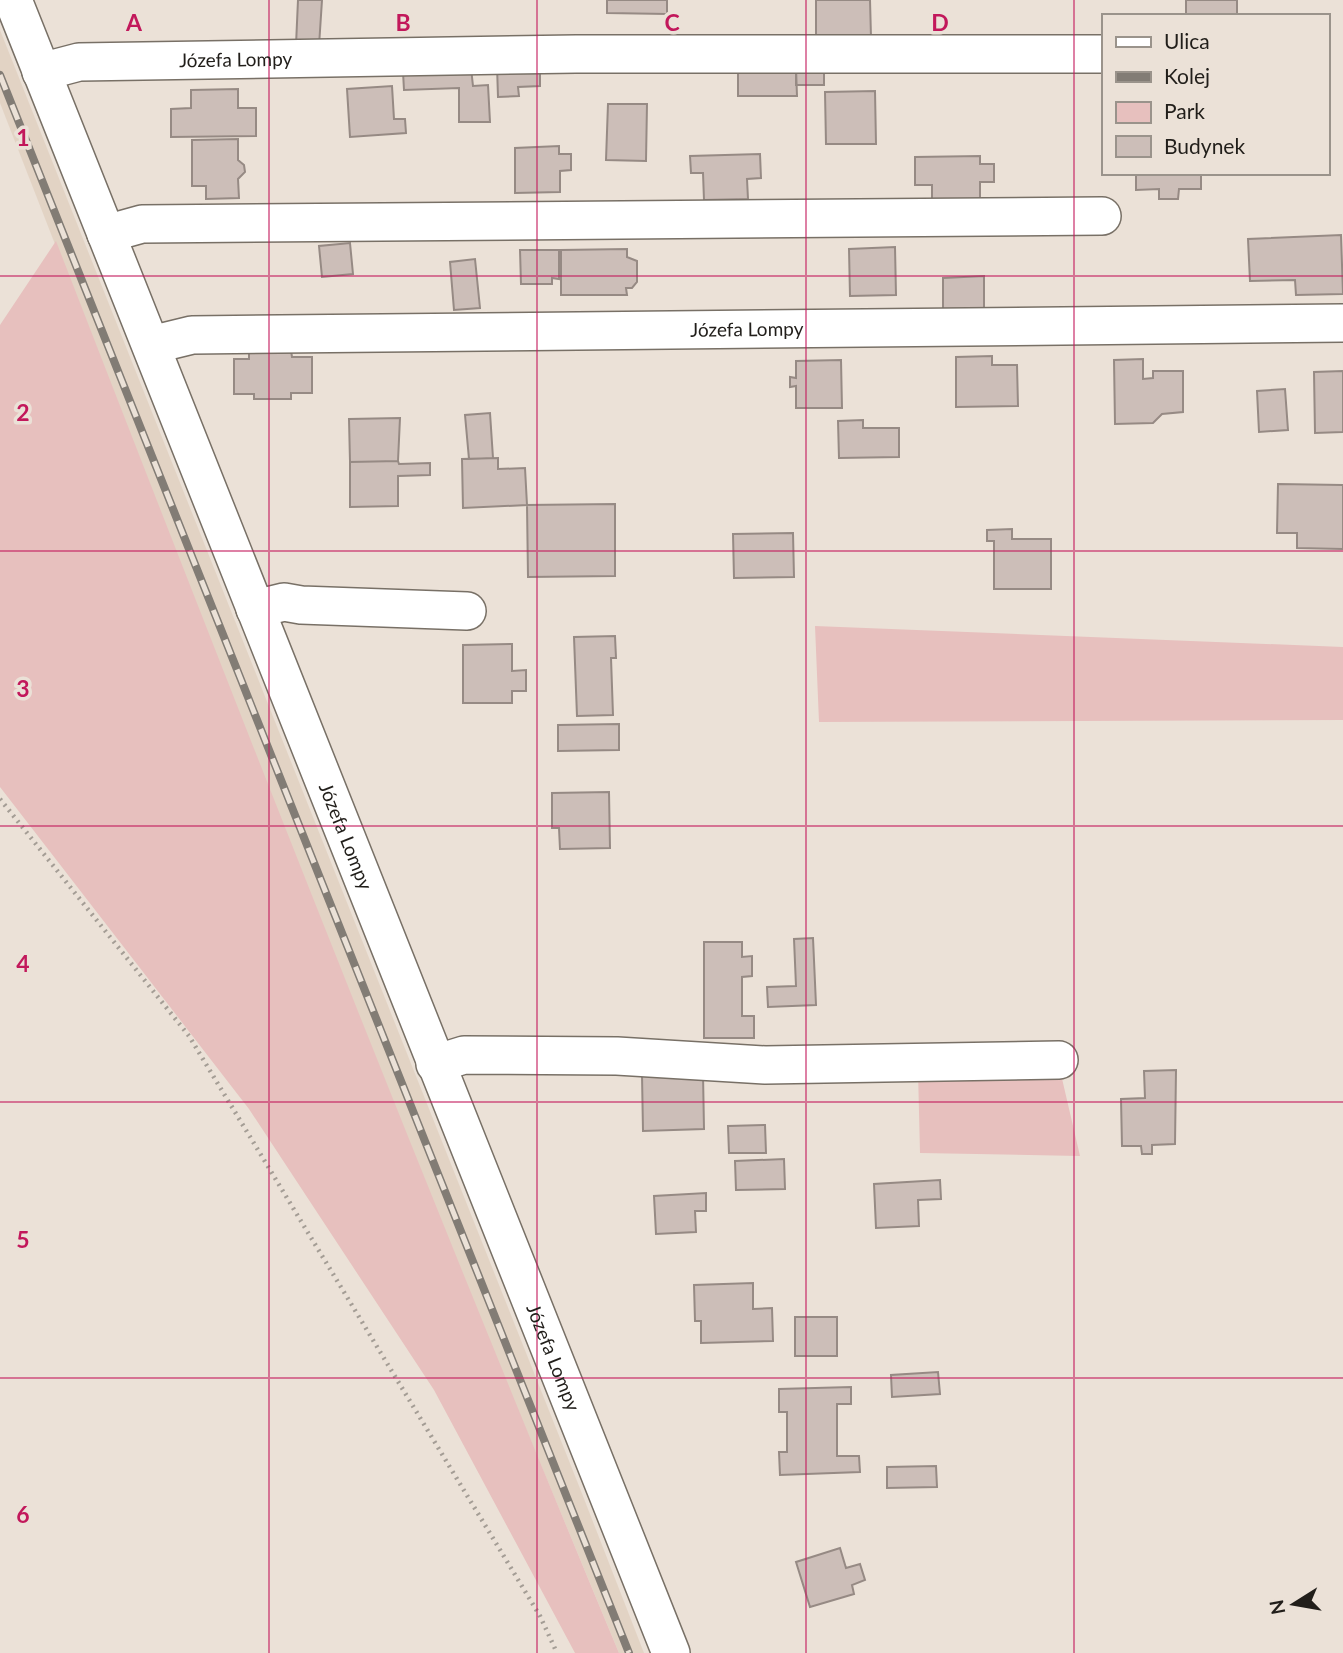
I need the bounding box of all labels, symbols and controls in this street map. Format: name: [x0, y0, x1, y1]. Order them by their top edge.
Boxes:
text: A: [125, 8, 143, 36]
text: B: [395, 8, 411, 36]
text: C: [664, 8, 680, 36]
text: D: [931, 8, 949, 36]
legend: [1102, 14, 1329, 175]
text: Ulica: [1164, 28, 1210, 53]
street label: Józefa Lompy: [179, 47, 293, 71]
text: Kolej: [1164, 63, 1210, 88]
text: Park: [1164, 98, 1205, 123]
text: 1: [16, 123, 30, 151]
text: Budynek: [1164, 133, 1245, 158]
street label: Józefa Lompy: [690, 317, 804, 341]
text: 2: [16, 398, 30, 426]
text: 3: [16, 674, 30, 702]
street label: Józefa Lompy: [315, 779, 378, 893]
text: 4: [16, 949, 30, 977]
text: 5: [16, 1225, 30, 1253]
street label: Józefa Lompy: [522, 1300, 586, 1414]
text: 6: [16, 1500, 30, 1528]
north arrow: [1259, 1569, 1329, 1639]
text: N: [1264, 1598, 1290, 1617]

